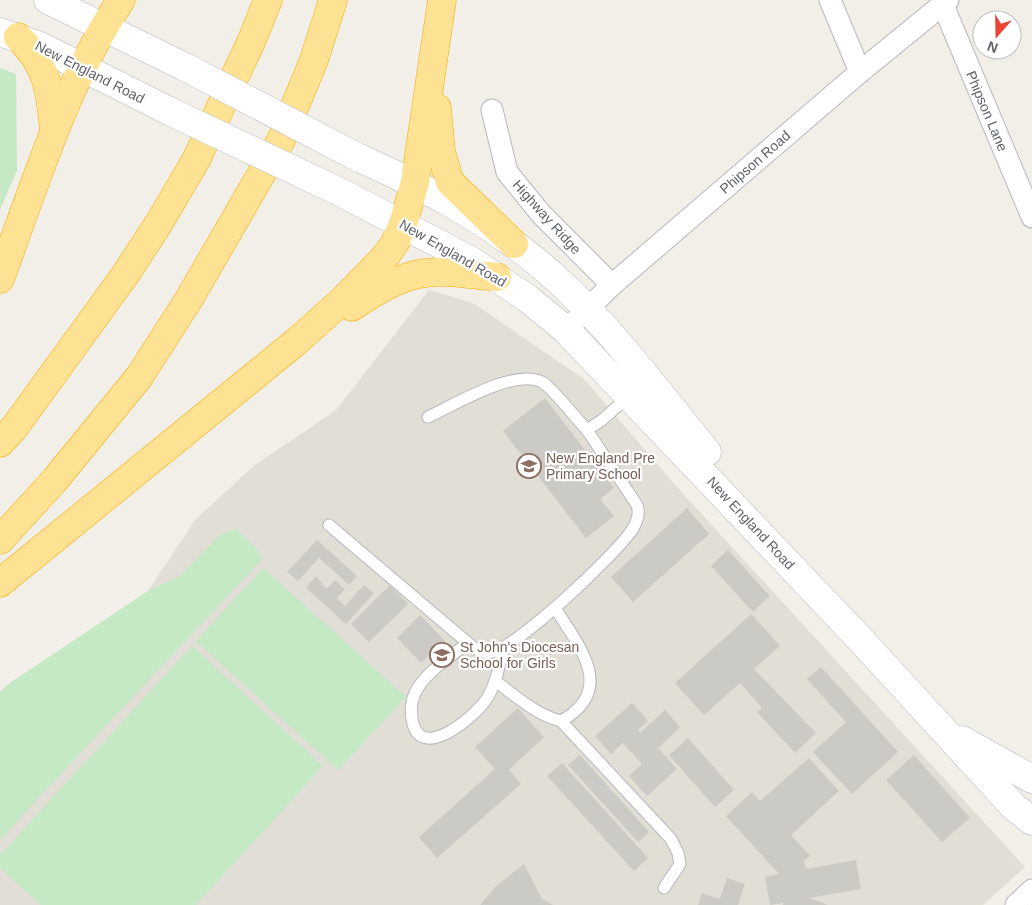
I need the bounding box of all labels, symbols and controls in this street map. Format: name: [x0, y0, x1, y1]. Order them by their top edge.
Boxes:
north arrow: [972, 10, 1022, 60]
street label: New England Road: [33, 37, 147, 107]
text: N: [985, 38, 1000, 56]
street label: Phipson Lane: [963, 68, 1011, 154]
street label: Phipson Road: [717, 127, 793, 197]
street label: Highway Ridge: [510, 177, 585, 257]
street label: New England Road: [397, 216, 509, 290]
place label: New England Pre Primary School: [546, 450, 655, 482]
school or university icon: New England Pre Primary School: [516, 453, 542, 479]
street label: New England Road: [704, 473, 798, 573]
place label: St John's Diocesan School for Girls: [460, 639, 579, 671]
school or university icon: St John's Diocesan School for Girls: [429, 642, 455, 668]

